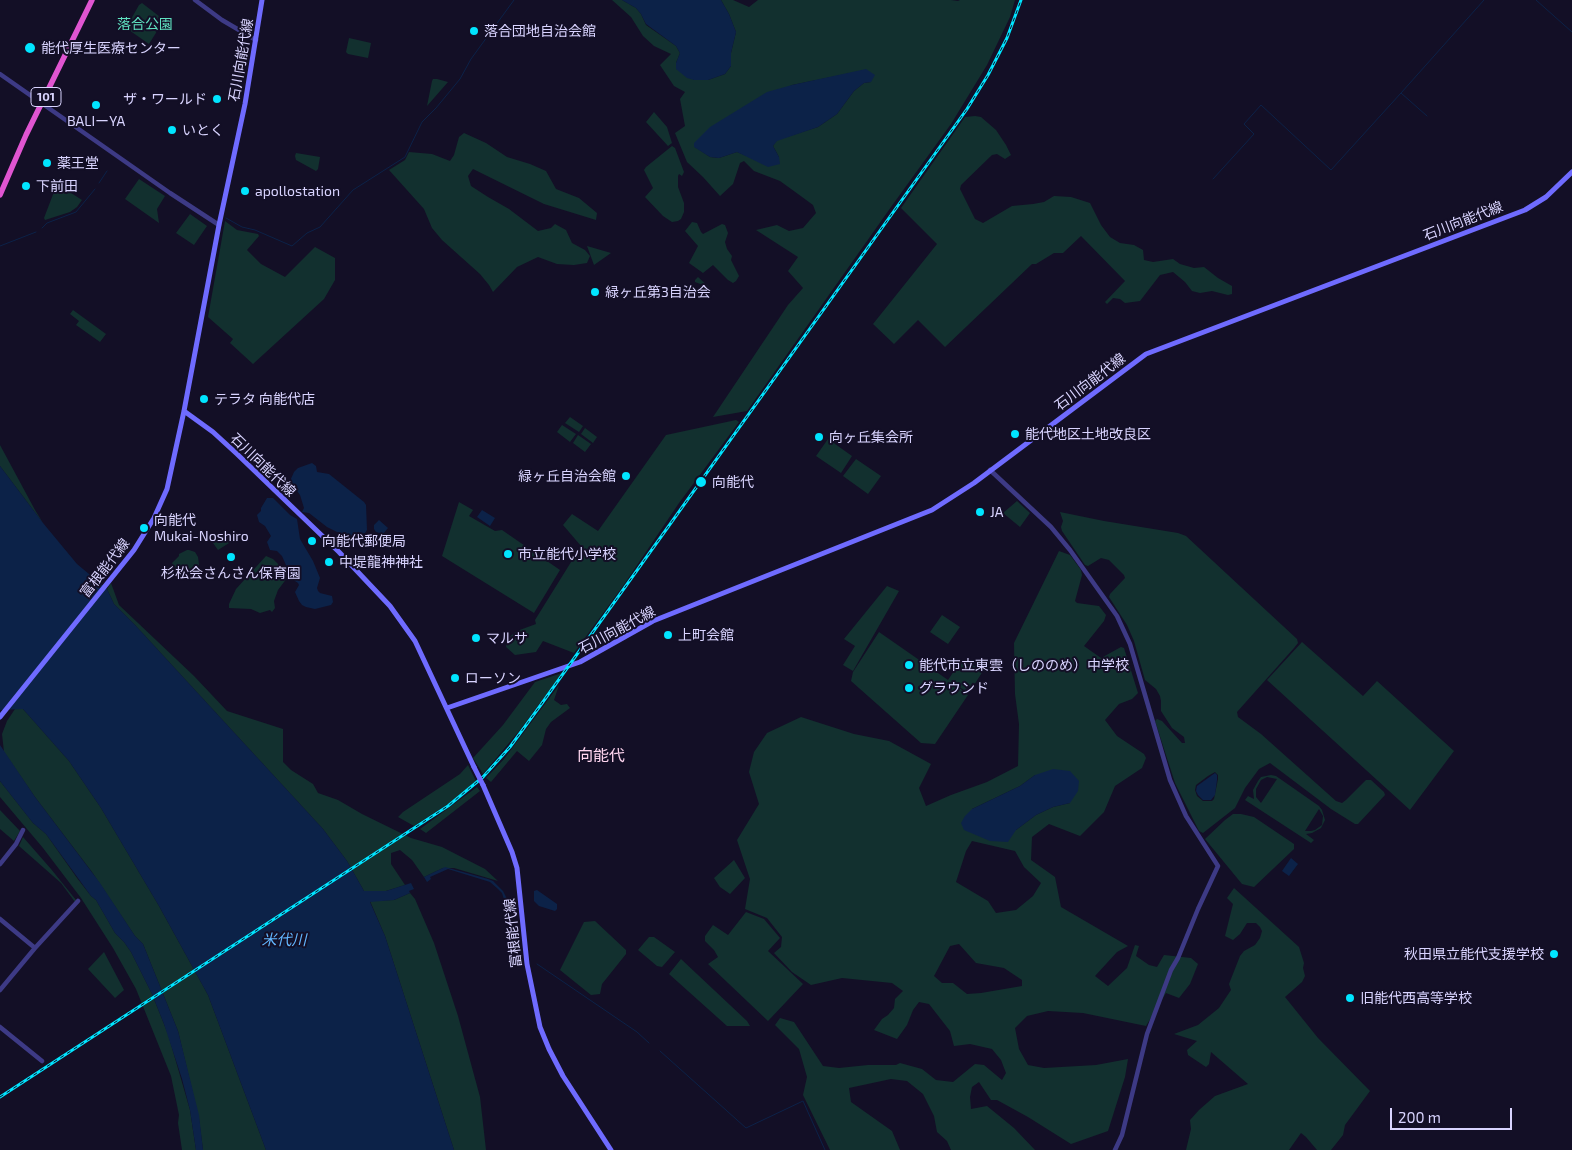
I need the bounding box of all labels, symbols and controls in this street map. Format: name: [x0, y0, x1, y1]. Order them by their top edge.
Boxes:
park label: 落合公園: [117, 16, 173, 32]
street label: 石川向能代線: [225, 17, 257, 103]
place label: 落合団地自治会館: [484, 23, 596, 39]
marker: 落合団地自治会館: [468, 25, 480, 37]
place label: 能代厚生医療センター: [41, 40, 181, 56]
marker: 能代厚生医療センター: [23, 41, 37, 55]
road number: 101: [31, 88, 61, 106]
place label: ザ・ワールド: [123, 91, 207, 107]
marker: ザ・ワールド: [211, 93, 223, 105]
marker: BALIーYA: [90, 99, 102, 111]
place label: BALIーYA: [67, 113, 125, 129]
place label: いとく: [182, 122, 224, 138]
marker: いとく: [166, 124, 178, 136]
place label: 薬王堂: [57, 155, 99, 171]
marker: 薬王堂: [41, 157, 53, 169]
place label: 下前田: [36, 178, 78, 194]
marker: 下前田: [20, 180, 32, 192]
place label: apollostation: [255, 183, 340, 199]
marker: apollostation: [239, 185, 251, 197]
street label: 石川向能代線: [1421, 198, 1505, 244]
place label: 緑ヶ丘第3自治会: [605, 284, 711, 300]
marker: 緑ヶ丘第3自治会: [589, 286, 601, 298]
street label: 石川向能代線: [1051, 350, 1129, 414]
place label: テラタ 向能代店: [214, 391, 315, 407]
marker: テラタ 向能代店: [198, 393, 210, 405]
place label: 能代地区土地改良区: [1025, 426, 1151, 442]
marker: 能代地区土地改良区: [1009, 428, 1021, 440]
place label: 向ヶ丘集会所: [829, 429, 913, 445]
street label: 石川向能代線: [227, 430, 299, 500]
marker: 向ヶ丘集会所: [813, 431, 825, 443]
place label: 緑ヶ丘自治会館: [518, 468, 616, 484]
marker: 緑ヶ丘自治会館: [620, 470, 632, 482]
place label: 向能代: [712, 474, 754, 490]
marker: 向能代: [694, 475, 708, 489]
place label: JA: [990, 504, 1003, 520]
marker: JA: [974, 506, 986, 518]
place label: 向能代 Mukai-Noshiro: [154, 512, 249, 544]
marker: 向能代 Mukai-Noshiro: [138, 522, 150, 534]
place label: 向能代郵便局: [322, 533, 406, 549]
street label: 富根能代線: [77, 535, 133, 601]
marker: 向能代郵便局: [306, 535, 318, 547]
place label: 市立能代小学校: [518, 546, 616, 562]
marker: 市立能代小学校: [502, 548, 514, 560]
marker: 杉松会さんさん保育園: [225, 551, 237, 563]
place label: 中堤龍神神社: [339, 554, 423, 570]
marker: 中堤龍神神社: [323, 556, 335, 568]
place label: 杉松会さんさん保育園: [161, 565, 301, 581]
street label: 石川向能代線: [576, 603, 658, 657]
place label: 上町会館: [678, 627, 734, 643]
marker: 上町会館: [662, 629, 674, 641]
place label: マルサ: [486, 630, 528, 646]
marker: マルサ: [470, 632, 482, 644]
place label: 能代市立東雲（しののめ）中学校: [919, 657, 1129, 673]
marker: 能代市立東雲（しののめ）中学校: [903, 659, 915, 671]
place label: ローソン: [465, 670, 521, 686]
marker: ローソン: [449, 672, 461, 684]
place label: グラウンド: [919, 680, 989, 696]
marker: グラウンド: [903, 682, 915, 694]
district label: 向能代: [577, 746, 625, 766]
street label: 富根能代線: [501, 897, 525, 969]
water label: 米代川: [262, 931, 306, 949]
place label: 秋田県立能代支援学校: [1404, 946, 1544, 962]
marker: 秋田県立能代支援学校: [1548, 948, 1560, 960]
place label: 旧能代西高等学校: [1360, 990, 1472, 1006]
marker: 旧能代西高等学校: [1344, 992, 1356, 1004]
scale bar: [1392, 1098, 1514, 1130]
text: 200 m: [1398, 1108, 1441, 1126]

